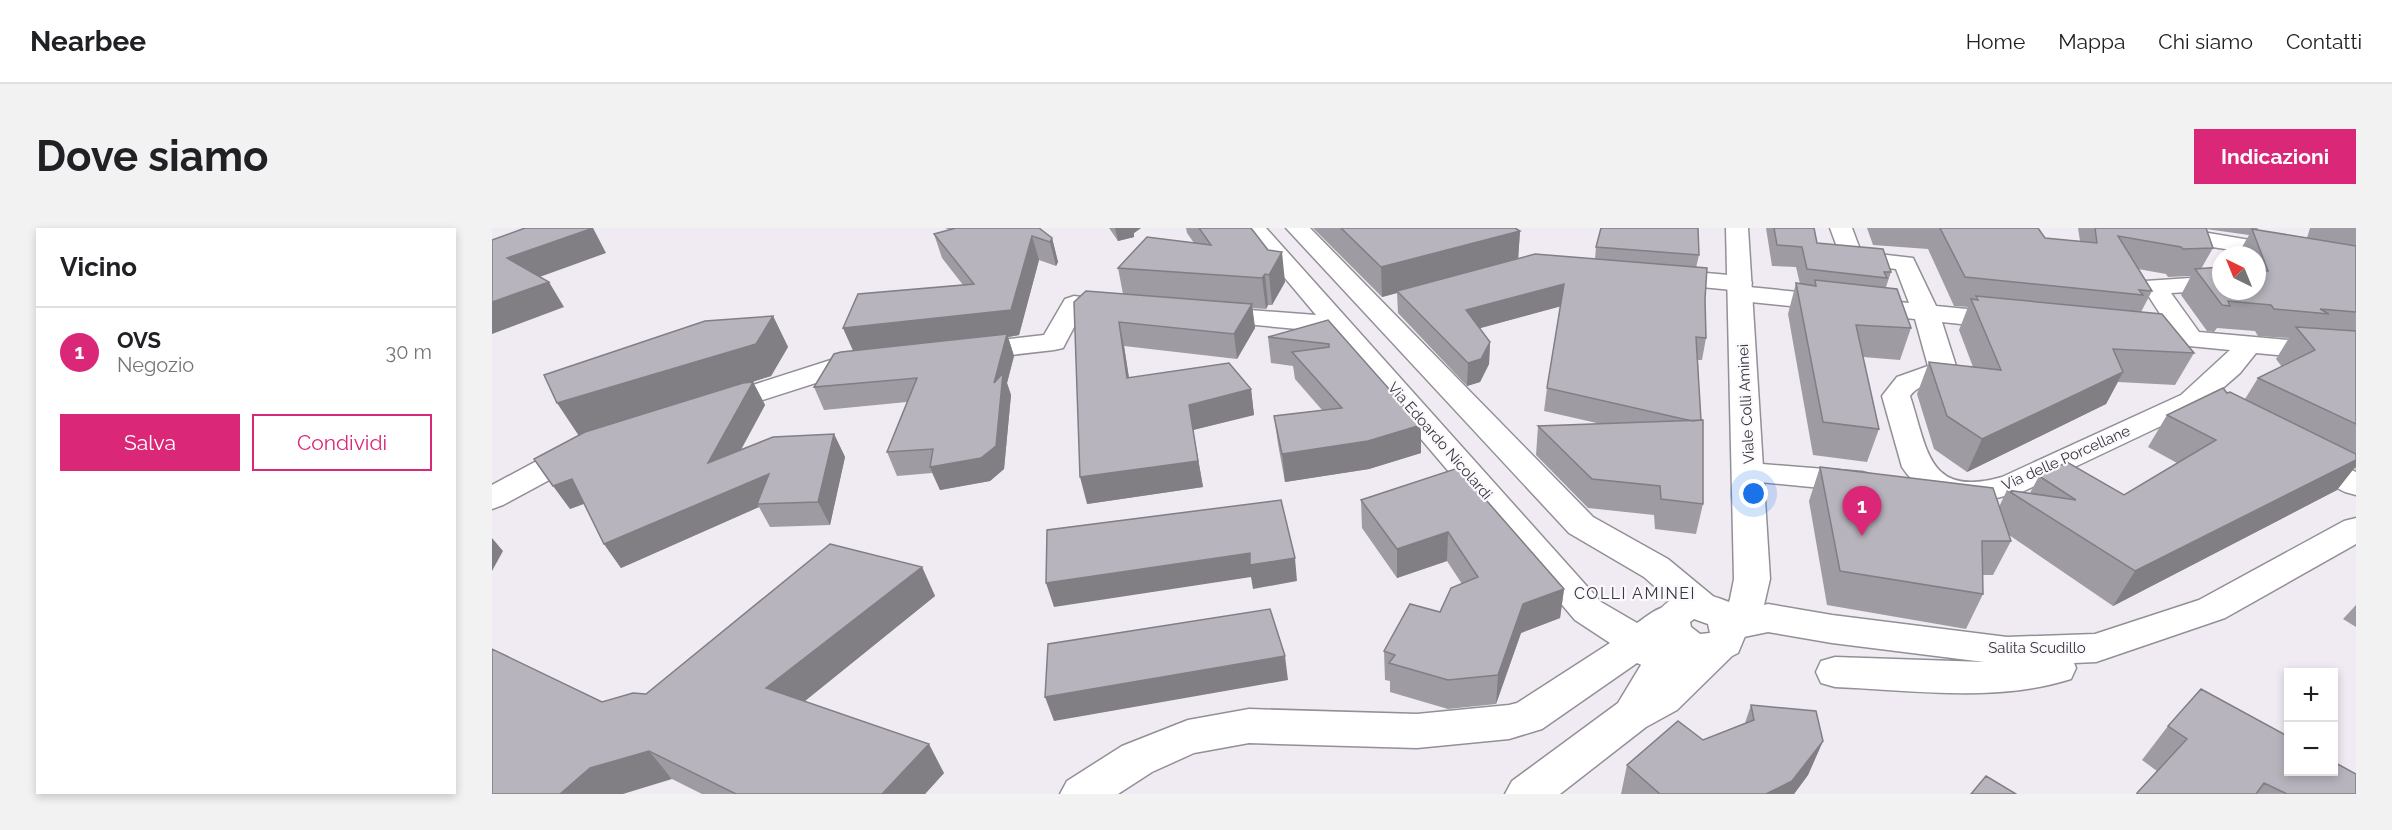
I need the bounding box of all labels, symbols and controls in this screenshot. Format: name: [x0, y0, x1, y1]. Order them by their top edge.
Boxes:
text: Nearbee: [30, 25, 146, 58]
text: Home: [1966, 29, 2025, 54]
text: Mappa: [2058, 29, 2125, 54]
text: Chi siamo: [2158, 29, 2253, 54]
text: Contatti: [2286, 29, 2362, 54]
button: Indicazioni: [2194, 129, 2356, 184]
text: Dove siamo: [36, 132, 268, 181]
north arrow: [2212, 246, 2266, 300]
text: Vicino: [60, 252, 137, 282]
text: OVS: [117, 327, 161, 353]
text: 1: [75, 340, 84, 364]
text: 30 m: [386, 340, 432, 364]
street label: Viale Colli Aminei: [1734, 343, 1758, 465]
text: Negozio: [117, 353, 194, 377]
street label: Via Edoardo Nicolardi: [1384, 379, 1496, 503]
button: Salva: [60, 414, 240, 471]
button: Condividi: [252, 414, 432, 471]
street label: Via delle Porcellane: [1999, 422, 2133, 494]
your location: [1739, 479, 1768, 508]
pin: 1: [1842, 486, 1882, 536]
district label: COLLI AMINEI: [1574, 584, 1696, 603]
street label: Salita Scudillo: [1988, 639, 2086, 657]
map controls: [2284, 668, 2338, 776]
button: +: [2284, 668, 2338, 722]
button: −: [2284, 722, 2338, 776]

